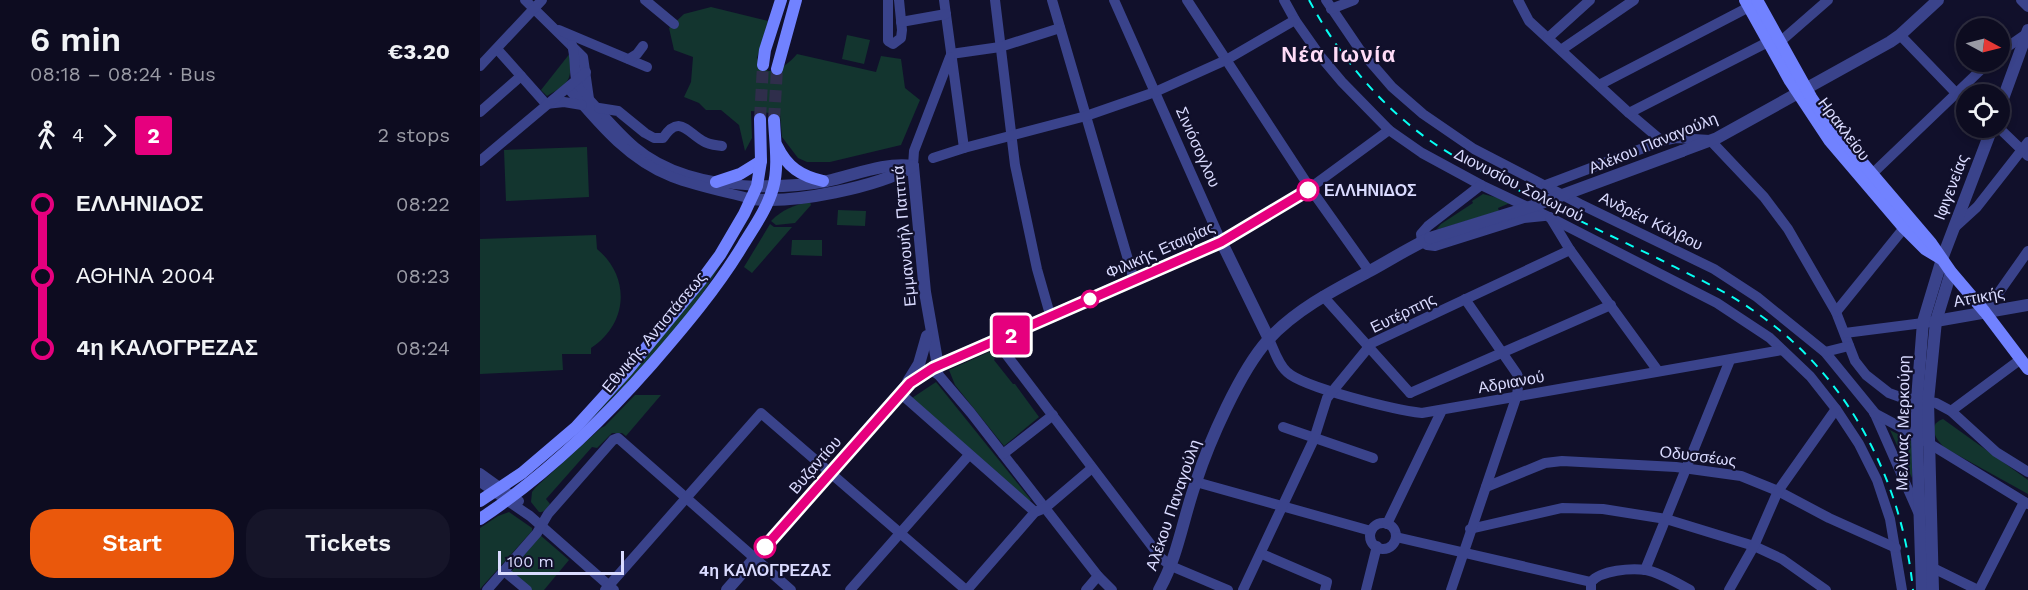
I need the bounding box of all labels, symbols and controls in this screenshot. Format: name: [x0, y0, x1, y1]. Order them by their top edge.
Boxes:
north arrow: [1956, 18, 2010, 72]
map controls: [1956, 18, 2010, 138]
text: 6 min: [30, 20, 121, 59]
text: €3.20: [388, 39, 450, 64]
district label: Νέα Ιωνία: [1281, 42, 1397, 67]
text: 08:18 – 08:24 · Bus: [30, 62, 216, 86]
button: locate: [1956, 84, 2010, 138]
street label: Ηρακλείου: [1814, 94, 1874, 164]
street label: Σινιόσογλου: [1172, 104, 1224, 190]
street label: Αλέκου Παναγούλη: [1586, 108, 1720, 178]
icon: walk: [30, 119, 63, 152]
icon: forward: [93, 119, 126, 152]
text: 4: [72, 123, 84, 147]
text: 2: [147, 123, 160, 148]
text: 2 stops: [378, 123, 450, 147]
street label: Διονυσίου Σολωμού: [1451, 144, 1587, 226]
street label: Ιφιγενείας: [1930, 151, 1972, 223]
street label: Εμμανουήλ Παππά: [888, 165, 920, 307]
marker: ΕΛΛΗΝΙΔΟΣ: [1297, 179, 1319, 201]
place label: ΕΛΛΗΝΙΔΟΣ: [1324, 181, 1417, 200]
street label: Ανδρέα Κάλβου: [1596, 188, 1706, 254]
text: ΕΛΛΗΝΙΔΟΣ: [76, 191, 203, 216]
text: 08:22: [396, 192, 450, 216]
street label: Φιλικής Εταιρίας: [1103, 217, 1218, 283]
text: ΑΘΗΝΑ 2004: [76, 263, 215, 288]
text: 08:23: [396, 264, 450, 288]
street label: Εθνικής Αντιστάσεως: [598, 268, 710, 396]
street label: Αττικής: [1952, 283, 2006, 311]
street label: Ευτέρπης: [1367, 289, 1439, 337]
unlabelled marker: [1081, 290, 1099, 308]
line badge: 2: [992, 316, 1030, 354]
text: 2: [1005, 323, 1017, 348]
text: 4η ΚΑΛΟΓΡΕΖΑΣ: [76, 335, 258, 360]
text: 08:24: [396, 336, 450, 360]
street label: Μελίνας Μερκούρη: [1892, 355, 1914, 491]
street label: Αδριανού: [1476, 367, 1546, 397]
street label: Βυζαντίου: [785, 432, 845, 498]
street label: Αλέκου Παναγούλη: [1142, 437, 1204, 573]
street label: Οδυσσέως: [1659, 442, 1738, 470]
button: Start: [30, 509, 234, 578]
button: Tickets: [246, 509, 450, 578]
marker: 4η ΚΑΛΟΓΡΕΖΑΣ: [754, 536, 776, 558]
scale bar: [498, 548, 624, 576]
text: 100 m: [507, 552, 554, 571]
place label: 4η ΚΑΛΟΓΡΕΖΑΣ: [699, 561, 832, 580]

